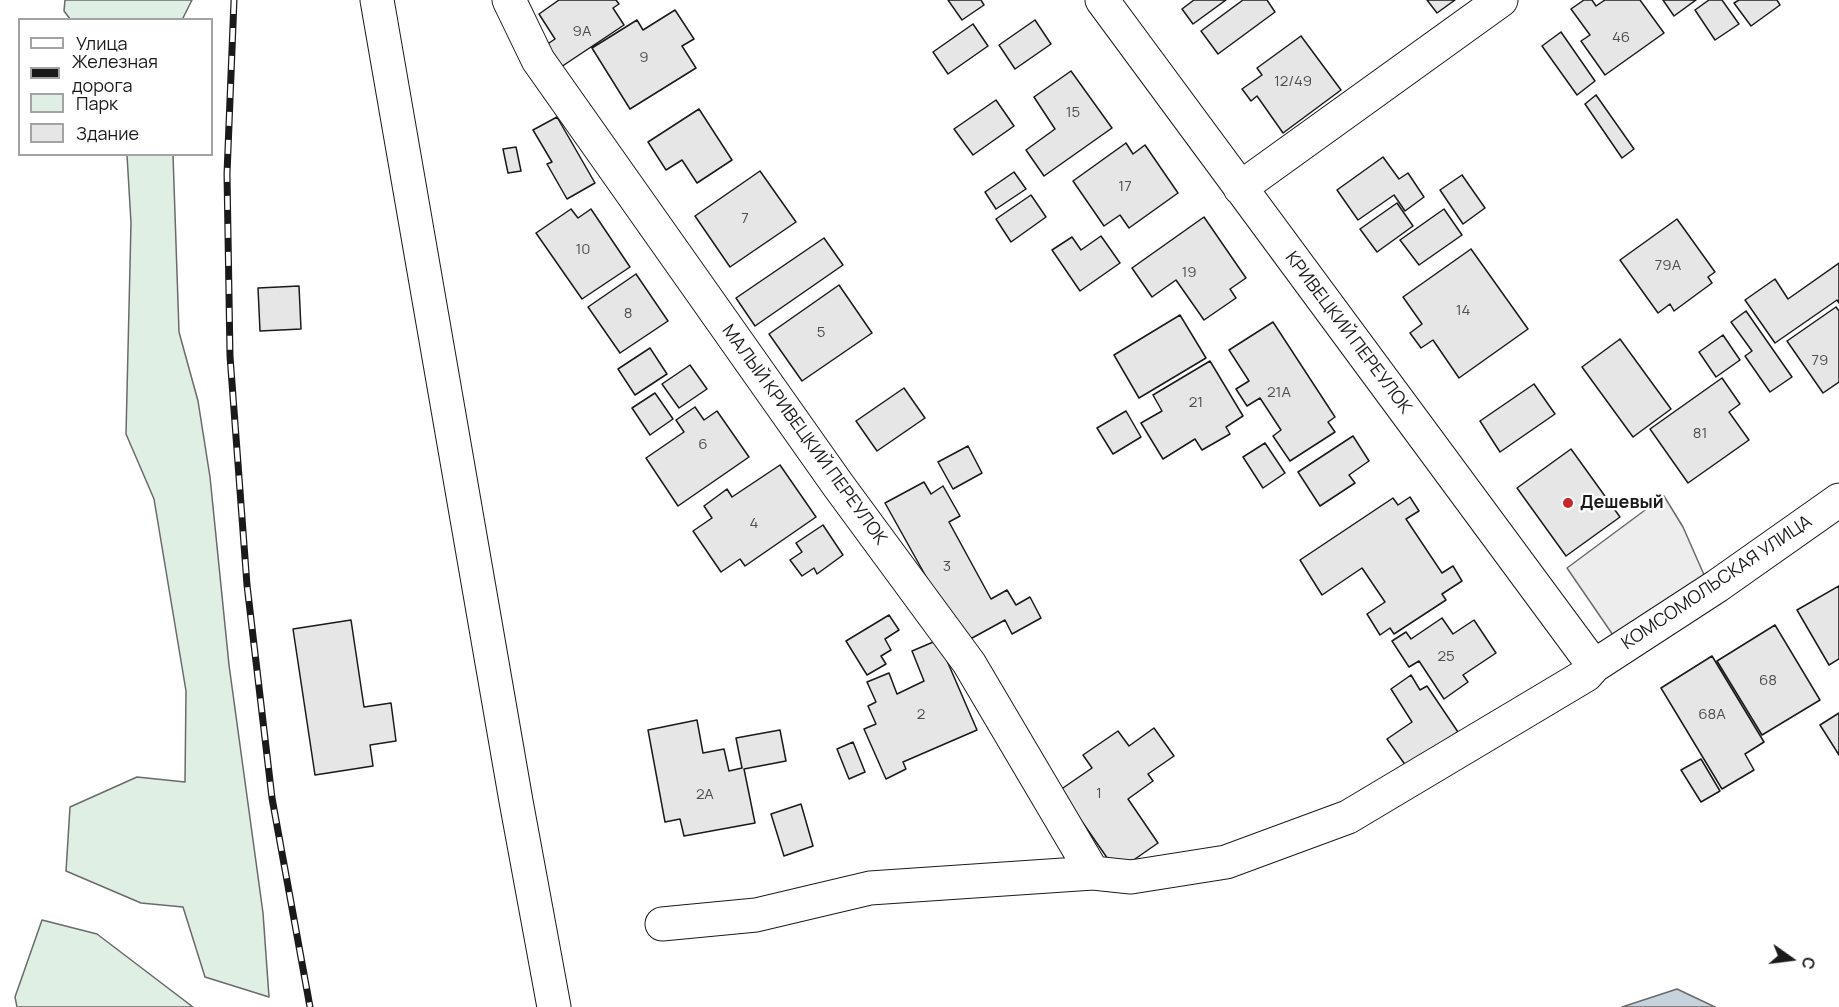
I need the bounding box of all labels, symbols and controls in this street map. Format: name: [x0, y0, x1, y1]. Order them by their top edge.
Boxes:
legend: [18, 18, 213, 156]
house number: 9А: [573, 23, 591, 41]
house number: 46: [1612, 29, 1630, 47]
text: Улица: [76, 31, 128, 55]
text: Железная дорога: [72, 49, 158, 97]
house number: 9: [639, 49, 649, 67]
house number: 12/49: [1274, 73, 1312, 91]
text: Парк: [76, 91, 118, 115]
house number: 15: [1066, 104, 1080, 122]
text: Здание: [76, 121, 139, 145]
house number: 17: [1118, 178, 1132, 196]
house number: 7: [741, 210, 749, 228]
house number: 10: [576, 241, 590, 259]
street label: КРИВЕЦКИЙ ПЕРЕУЛОК: [1280, 248, 1416, 418]
house number: 79А: [1655, 257, 1681, 275]
house number: 19: [1181, 264, 1197, 282]
house number: 14: [1456, 302, 1470, 320]
house number: 8: [624, 305, 632, 323]
street label: МАЛЫЙ КРИВЕЦКИЙ ПЕРЕУЛОК: [717, 321, 891, 549]
house number: 5: [817, 324, 825, 342]
house number: 79: [1812, 352, 1828, 370]
house number: 21А: [1267, 384, 1291, 402]
house number: 21: [1189, 394, 1203, 412]
house number: 81: [1693, 425, 1707, 443]
house number: 6: [698, 436, 708, 454]
place label: Дешевый: [1580, 492, 1664, 514]
marker: Дешевый: [1561, 496, 1575, 510]
street label: КОМСОМОЛЬСКАЯ УЛИЦА: [1618, 511, 1816, 655]
house number: 4: [750, 515, 758, 533]
house number: 3: [943, 558, 951, 576]
house number: 25: [1437, 648, 1455, 666]
house number: 68: [1759, 672, 1777, 690]
house number: 2: [917, 706, 925, 724]
house number: 68А: [1698, 706, 1726, 724]
house number: 1: [1096, 785, 1102, 803]
house number: 2А: [696, 786, 714, 804]
north arrow: [1761, 929, 1821, 989]
text: С: [1796, 955, 1821, 972]

